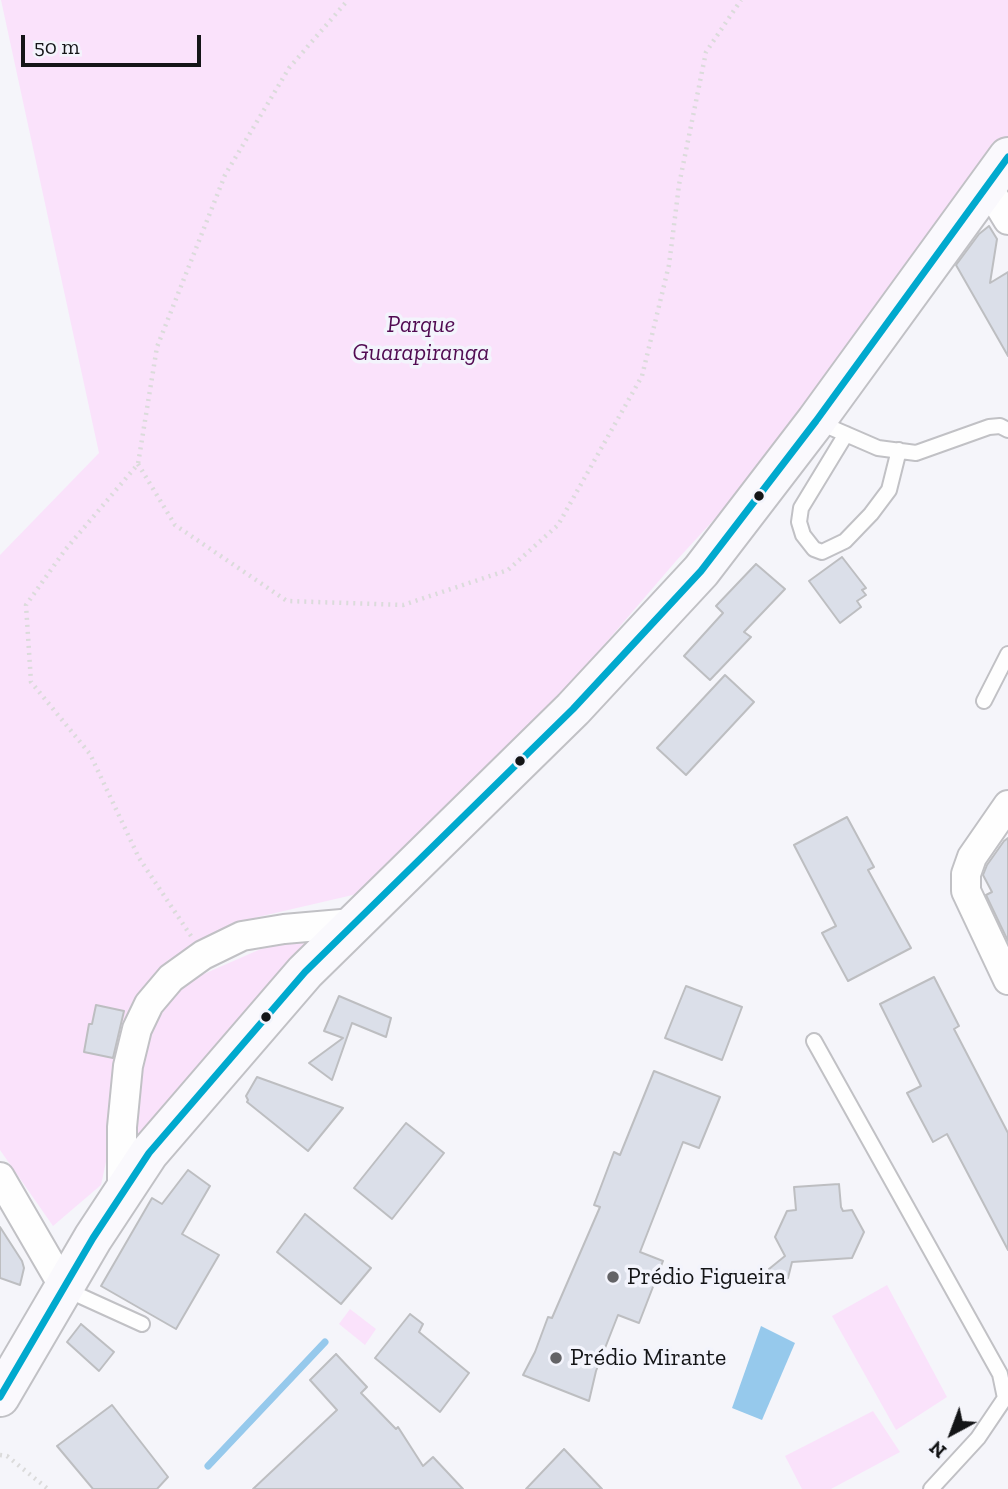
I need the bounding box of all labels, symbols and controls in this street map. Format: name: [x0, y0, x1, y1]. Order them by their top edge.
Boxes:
scale bar: [24, 21, 205, 65]
text: 50 m: [34, 34, 80, 59]
park label: Parque Guarapiranga: [353, 311, 489, 367]
unlabelled marker: [752, 489, 766, 503]
unlabelled marker: [513, 754, 527, 768]
unlabelled marker: [259, 1010, 273, 1024]
place label: Prédio Figueira: [627, 1263, 786, 1291]
marker: Prédio Figueira: [605, 1269, 621, 1285]
place label: Prédio Mirante: [570, 1344, 726, 1372]
marker: Prédio Mirante: [548, 1350, 564, 1366]
north arrow: [917, 1398, 987, 1468]
text: N: [925, 1436, 951, 1463]

